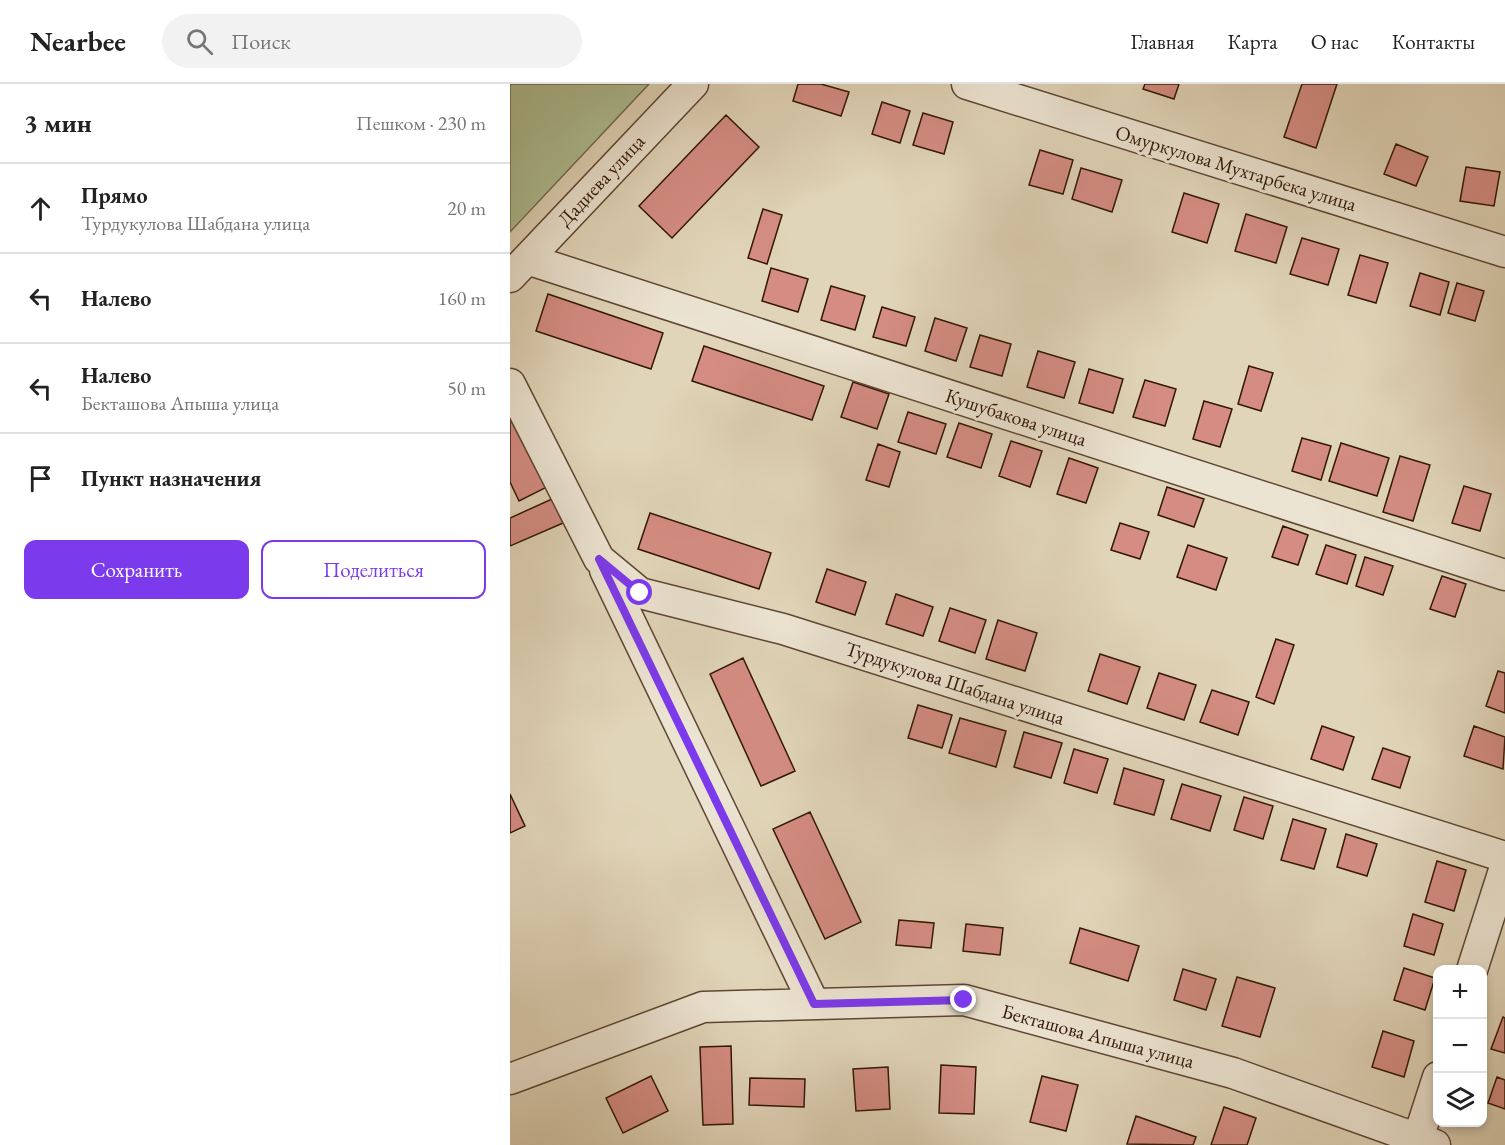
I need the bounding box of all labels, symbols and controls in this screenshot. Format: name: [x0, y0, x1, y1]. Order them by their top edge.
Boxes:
search box: [162, 14, 582, 68]
text: Nearbee: [30, 23, 126, 59]
icon: search: [183, 25, 216, 58]
text: Поиск: [231, 27, 291, 56]
text: Главная: [1130, 28, 1194, 55]
text: Карта: [1227, 28, 1278, 55]
text: О нас: [1311, 28, 1359, 55]
text: Контакты: [1392, 28, 1475, 55]
text: 3 мин: [24, 106, 92, 140]
text: Пешком · 230 m: [356, 110, 486, 136]
street label: Омуркулова Мухтарбека улица: [1112, 119, 1360, 217]
street label: Дадиева улица: [552, 128, 650, 232]
text: Прямо: [81, 181, 148, 210]
icon: ahead: [24, 192, 57, 225]
text: 20 m: [447, 195, 486, 221]
text: Турдукулова Шабдана улица: [81, 210, 310, 236]
icon: left: [24, 282, 57, 315]
text: Налево: [81, 284, 151, 313]
text: 160 m: [438, 285, 486, 311]
text: Налево: [81, 361, 151, 390]
icon: left: [24, 372, 57, 405]
text: 50 m: [447, 375, 486, 401]
street label: Кушубакова улица: [942, 382, 1090, 452]
text: Бекташова Апыша улица: [81, 390, 279, 416]
icon: arrive: [24, 462, 57, 495]
text: Пункт назначения: [81, 464, 261, 493]
button: Сохранить: [24, 540, 249, 599]
button: Поделиться: [261, 540, 486, 599]
route start: [626, 579, 652, 605]
street label: Турдукулова Шабдана улица: [842, 635, 1068, 731]
map controls: [1433, 965, 1487, 1127]
button: +: [1433, 965, 1487, 1019]
route end: [950, 986, 976, 1012]
street label: Бекташова Апыша улица: [999, 998, 1197, 1074]
button: −: [1433, 1019, 1487, 1073]
button: layers: [1433, 1073, 1487, 1127]

